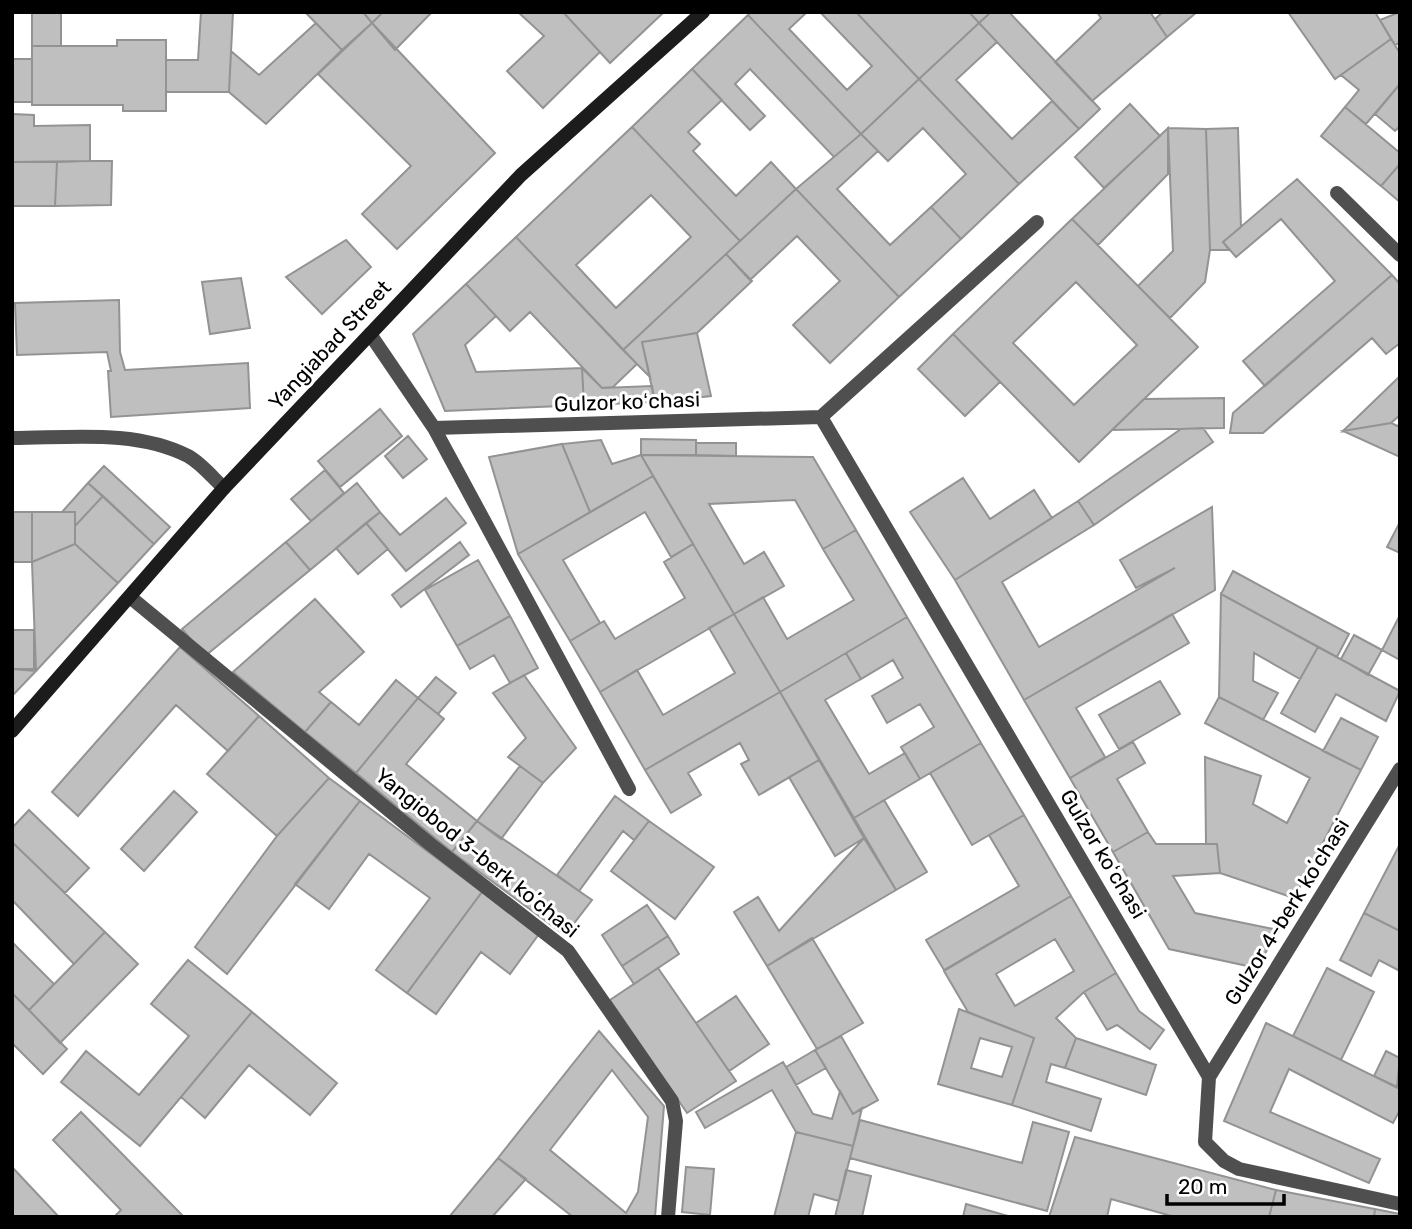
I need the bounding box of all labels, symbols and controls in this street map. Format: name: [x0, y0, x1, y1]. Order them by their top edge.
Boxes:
street label: Yangiabad Street: [263, 275, 396, 414]
street label: Gulzor koʻchasi: [554, 386, 700, 417]
street label: Yangiobod 3-berk koʼchasi: [370, 763, 584, 943]
street label: Gulzor koʻchasi: [1055, 785, 1152, 923]
street label: Gulzor 4-berk koʼchasi: [1219, 814, 1354, 1010]
scale bar: [1167, 1162, 1284, 1206]
text: 20 m: [1178, 1174, 1227, 1199]

